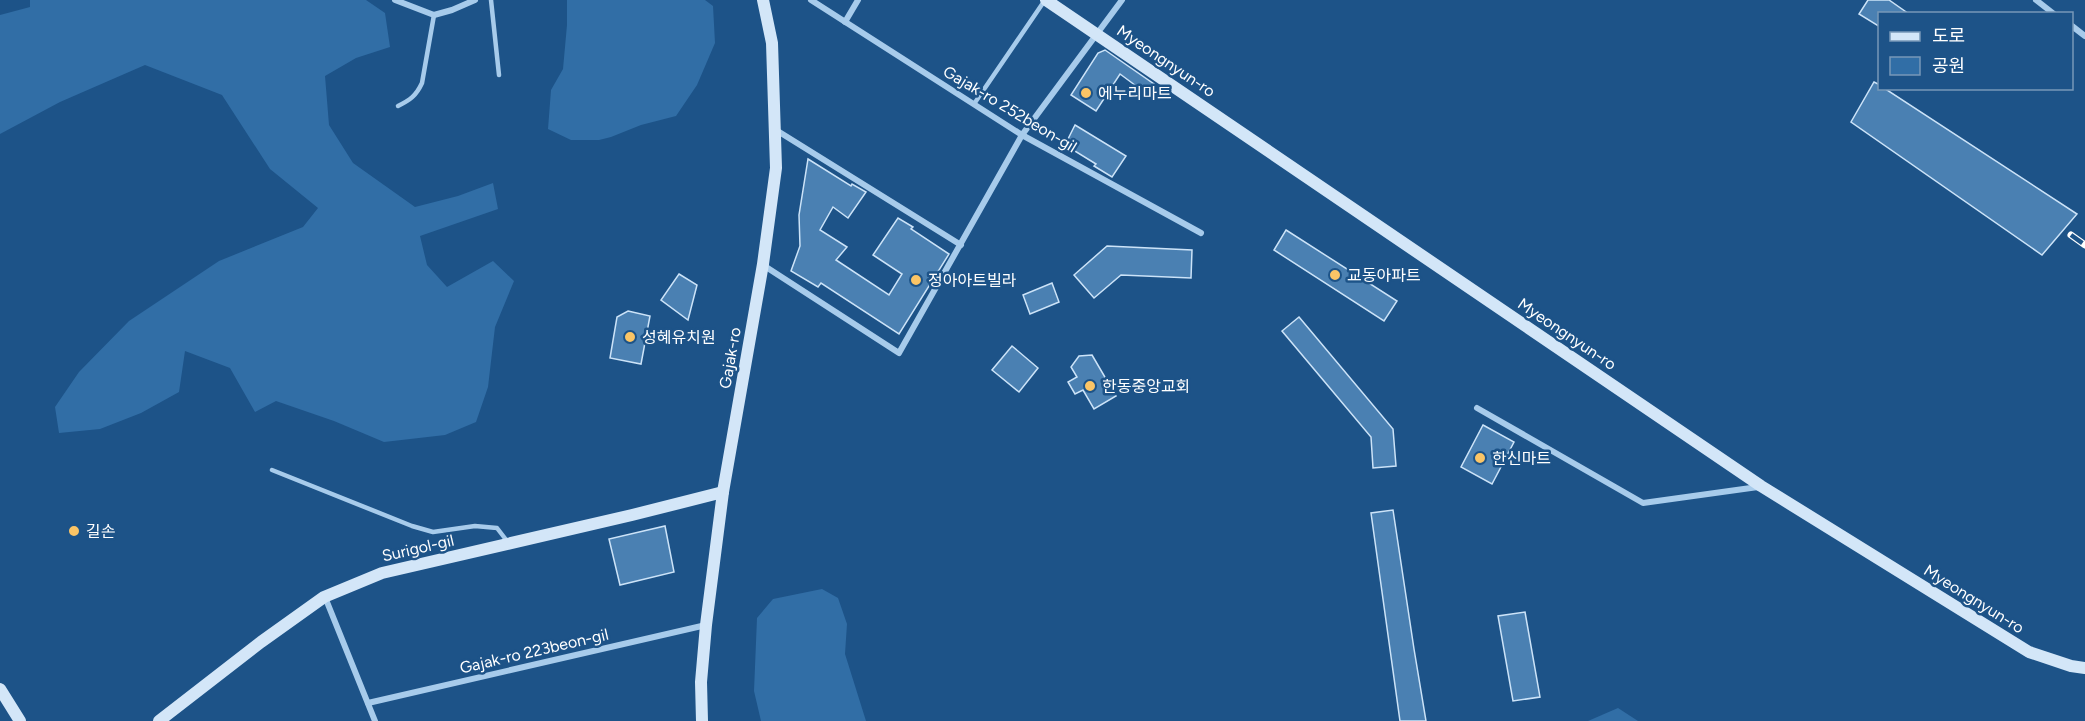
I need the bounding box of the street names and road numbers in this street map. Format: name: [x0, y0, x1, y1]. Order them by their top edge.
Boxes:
street label: Myeongnyun-ro: [1113, 21, 1219, 101]
street label: Gajak-ro 252beon-gil: [940, 62, 1080, 156]
street label: Myeongnyun-ro: [1514, 294, 1620, 374]
street label: Gajak-ro: [715, 326, 745, 390]
street label: Surigol-gil: [380, 530, 456, 566]
street label: Myeongnyun-ro: [1920, 561, 2028, 637]
street label: Gajak-ro 223beon-gil: [458, 625, 610, 677]

